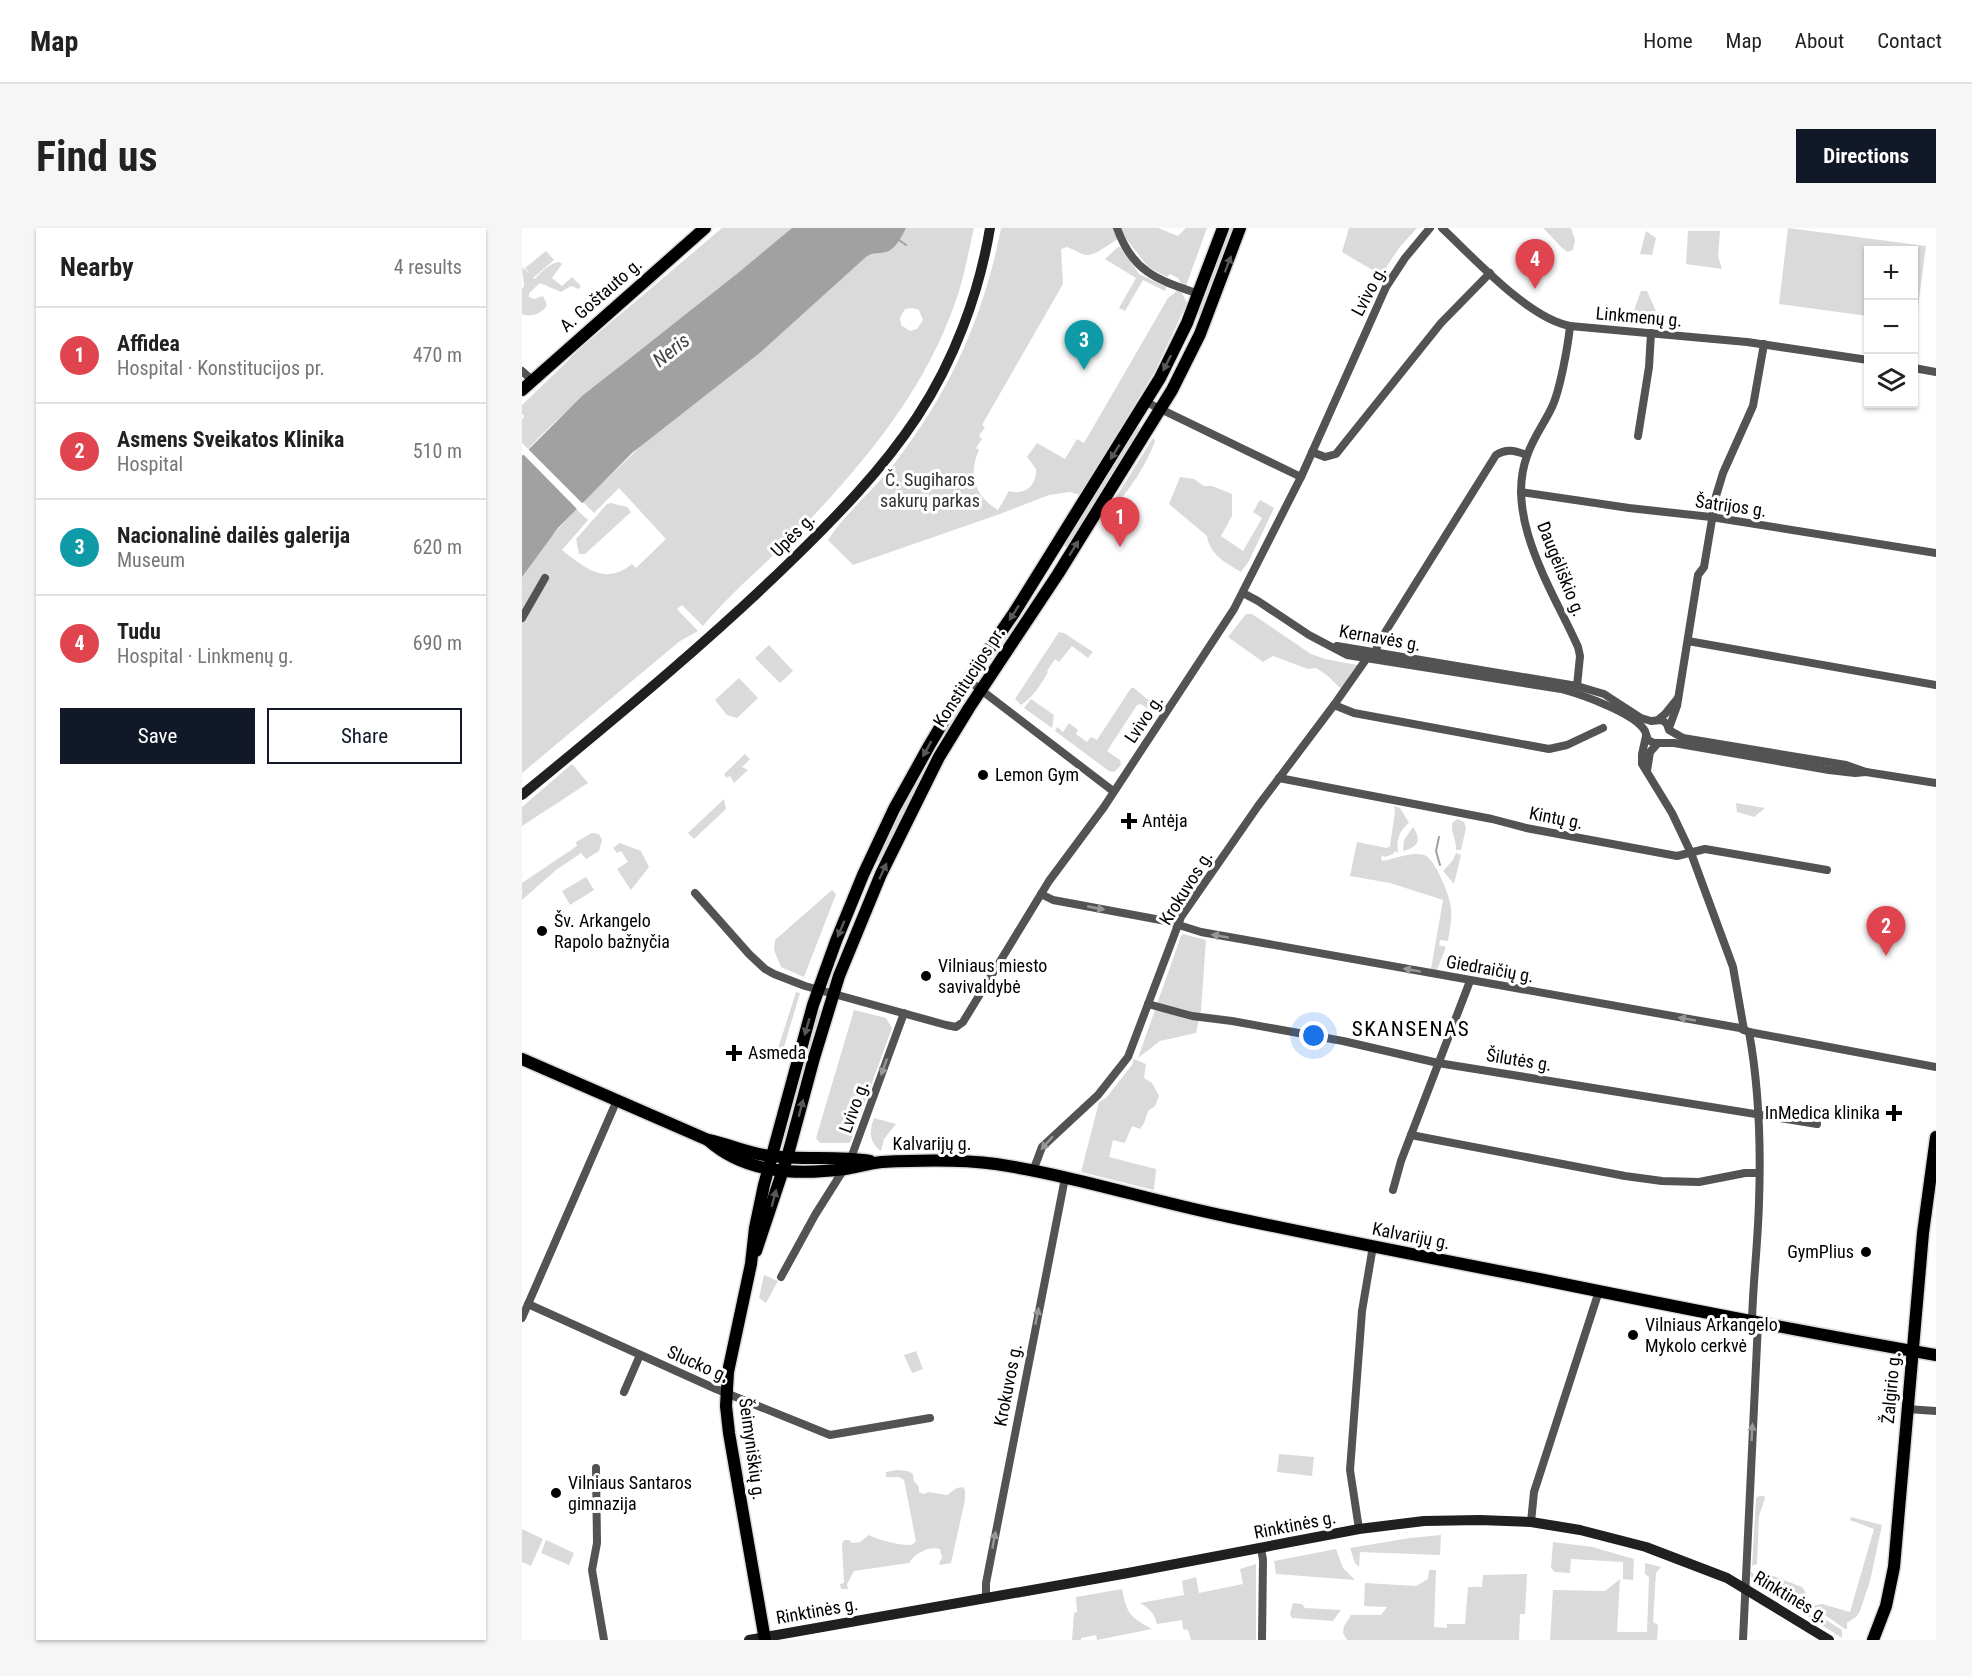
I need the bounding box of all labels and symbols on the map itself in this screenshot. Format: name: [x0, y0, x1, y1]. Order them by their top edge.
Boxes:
pin: 4: [1516, 239, 1554, 289]
street label: A. Goštauto g.: [555, 253, 646, 336]
one-way arrow: [1223, 254, 1233, 272]
street label: Lvivo g.: [1347, 262, 1390, 319]
street label: Linkmenų g.: [1595, 302, 1683, 331]
pin: 3: [1064, 320, 1104, 370]
water label: Neris: [648, 328, 694, 372]
one-way arrow: [1163, 355, 1172, 372]
one-way arrow: [1110, 444, 1121, 460]
park label: Č. Sugiharos sakurų parkas: [880, 469, 980, 511]
street label: Šatrijos g.: [1694, 490, 1768, 521]
pin: 1: [1100, 498, 1140, 547]
street label: Upės g.: [766, 508, 819, 561]
street label: Daugėliškio g.: [1533, 518, 1590, 619]
one-way arrow: [1069, 540, 1080, 556]
one-way arrow: [1009, 605, 1020, 621]
street label: Kernavės g.: [1338, 620, 1423, 655]
street label: Konstitucijos pr.: [928, 623, 1009, 731]
street label: Lvivo g.: [1120, 691, 1167, 747]
one-way arrow: [922, 740, 932, 757]
place label: Lemon Gym: [995, 764, 1079, 785]
marker: Lemon Gym: [976, 768, 990, 782]
street label: Kintų g.: [1527, 802, 1585, 833]
place label: Antėja: [1142, 810, 1188, 831]
marker: Antėja: [1120, 812, 1138, 830]
street label: Krokuvos g.: [1155, 847, 1217, 929]
one-way arrow: [878, 862, 887, 879]
one-way arrow: [1087, 904, 1106, 913]
pin: 2: [1866, 906, 1906, 956]
place label: Šv. Arkangelo Rapolo bažnyčia: [554, 910, 670, 952]
one-way arrow: [836, 920, 846, 938]
marker: Šv. Arkangelo Rapolo bažnyčia: [535, 924, 549, 938]
one-way arrow: [1211, 931, 1230, 940]
street label: Giedraičių g.: [1444, 950, 1536, 987]
place label: Vilniaus miesto savivaldybė: [938, 955, 1047, 997]
one-way arrow: [1403, 966, 1422, 975]
marker: Vilniaus miesto savivaldybė: [919, 969, 933, 983]
one-way arrow: [1677, 1014, 1696, 1023]
district label: SKANSENAS: [1352, 1017, 1470, 1041]
one-way arrow: [802, 1018, 811, 1036]
your location: [1299, 1021, 1328, 1050]
place label: Asmeda: [748, 1042, 806, 1063]
marker: Asmeda: [725, 1044, 743, 1062]
street label: Šilutės g.: [1485, 1044, 1553, 1075]
one-way arrow: [879, 1059, 889, 1077]
street label: Lvivo g.: [835, 1078, 873, 1136]
one-way arrow: [796, 1099, 806, 1117]
place label: InMedica klinika: [1765, 1102, 1880, 1123]
marker: InMedica klinika: [1885, 1104, 1903, 1122]
street label: Kalvarijų g.: [893, 1133, 971, 1154]
one-way arrow: [1041, 1136, 1054, 1151]
one-way arrow: [770, 1189, 780, 1207]
street label: Kalvarijų g.: [1370, 1218, 1452, 1253]
place label: GymPlius: [1787, 1241, 1854, 1262]
marker: GymPlius: [1859, 1245, 1873, 1259]
one-way arrow: [1033, 1307, 1042, 1326]
place label: Vilniaus Arkangelo Mykolo cerkvė: [1645, 1314, 1778, 1356]
marker: Vilniaus Arkangelo Mykolo cerkvė: [1626, 1328, 1640, 1342]
street label: Slucko g.: [664, 1341, 732, 1386]
street label: Krokuvos g.: [989, 1342, 1026, 1428]
street label: Žalgirio g.: [1877, 1351, 1904, 1425]
street label: Šeimyniškių g.: [735, 1397, 770, 1501]
one-way arrow: [1747, 1423, 1756, 1442]
place label: Vilniaus Santaros gimnazija: [568, 1472, 692, 1514]
marker: Vilniaus Santaros gimnazija: [549, 1486, 563, 1500]
street label: Rinktinės g.: [1252, 1506, 1338, 1543]
one-way arrow: [990, 1531, 999, 1550]
street label: Rinktinės g.: [1750, 1566, 1832, 1627]
street label: Rinktinės g.: [774, 1593, 860, 1628]

